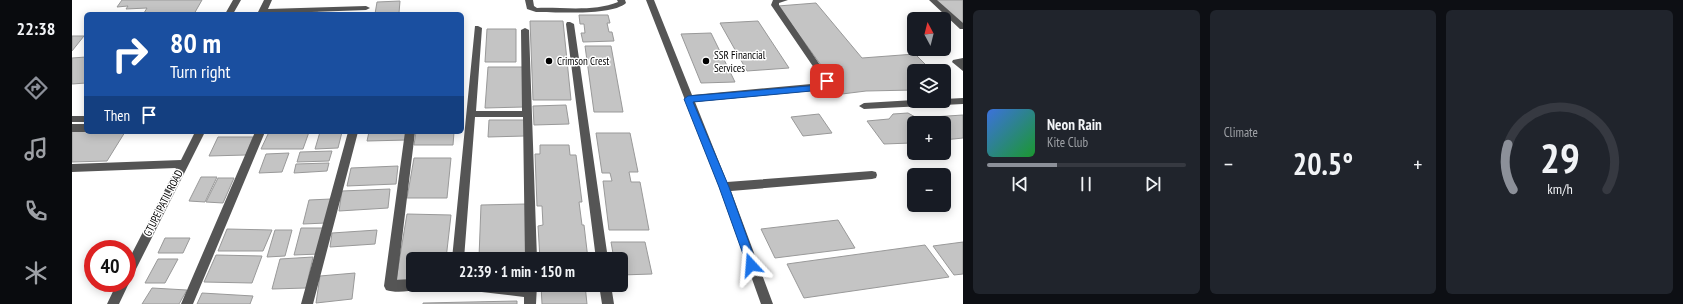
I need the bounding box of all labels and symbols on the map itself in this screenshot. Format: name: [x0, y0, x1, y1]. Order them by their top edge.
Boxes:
north arrow: [907, 12, 951, 56]
place label: SSR Financial Services: [714, 48, 766, 75]
place label: Crimson Crest: [557, 54, 609, 68]
marker: Crimson Crest: [544, 56, 554, 66]
marker: SSR Financial Services: [701, 56, 711, 66]
pin: [810, 64, 844, 98]
street label: GTUPE PATIL ROAD: [140, 167, 186, 239]
speed limit sign: 40: [84, 240, 136, 292]
position arrow: [730, 244, 772, 286]

